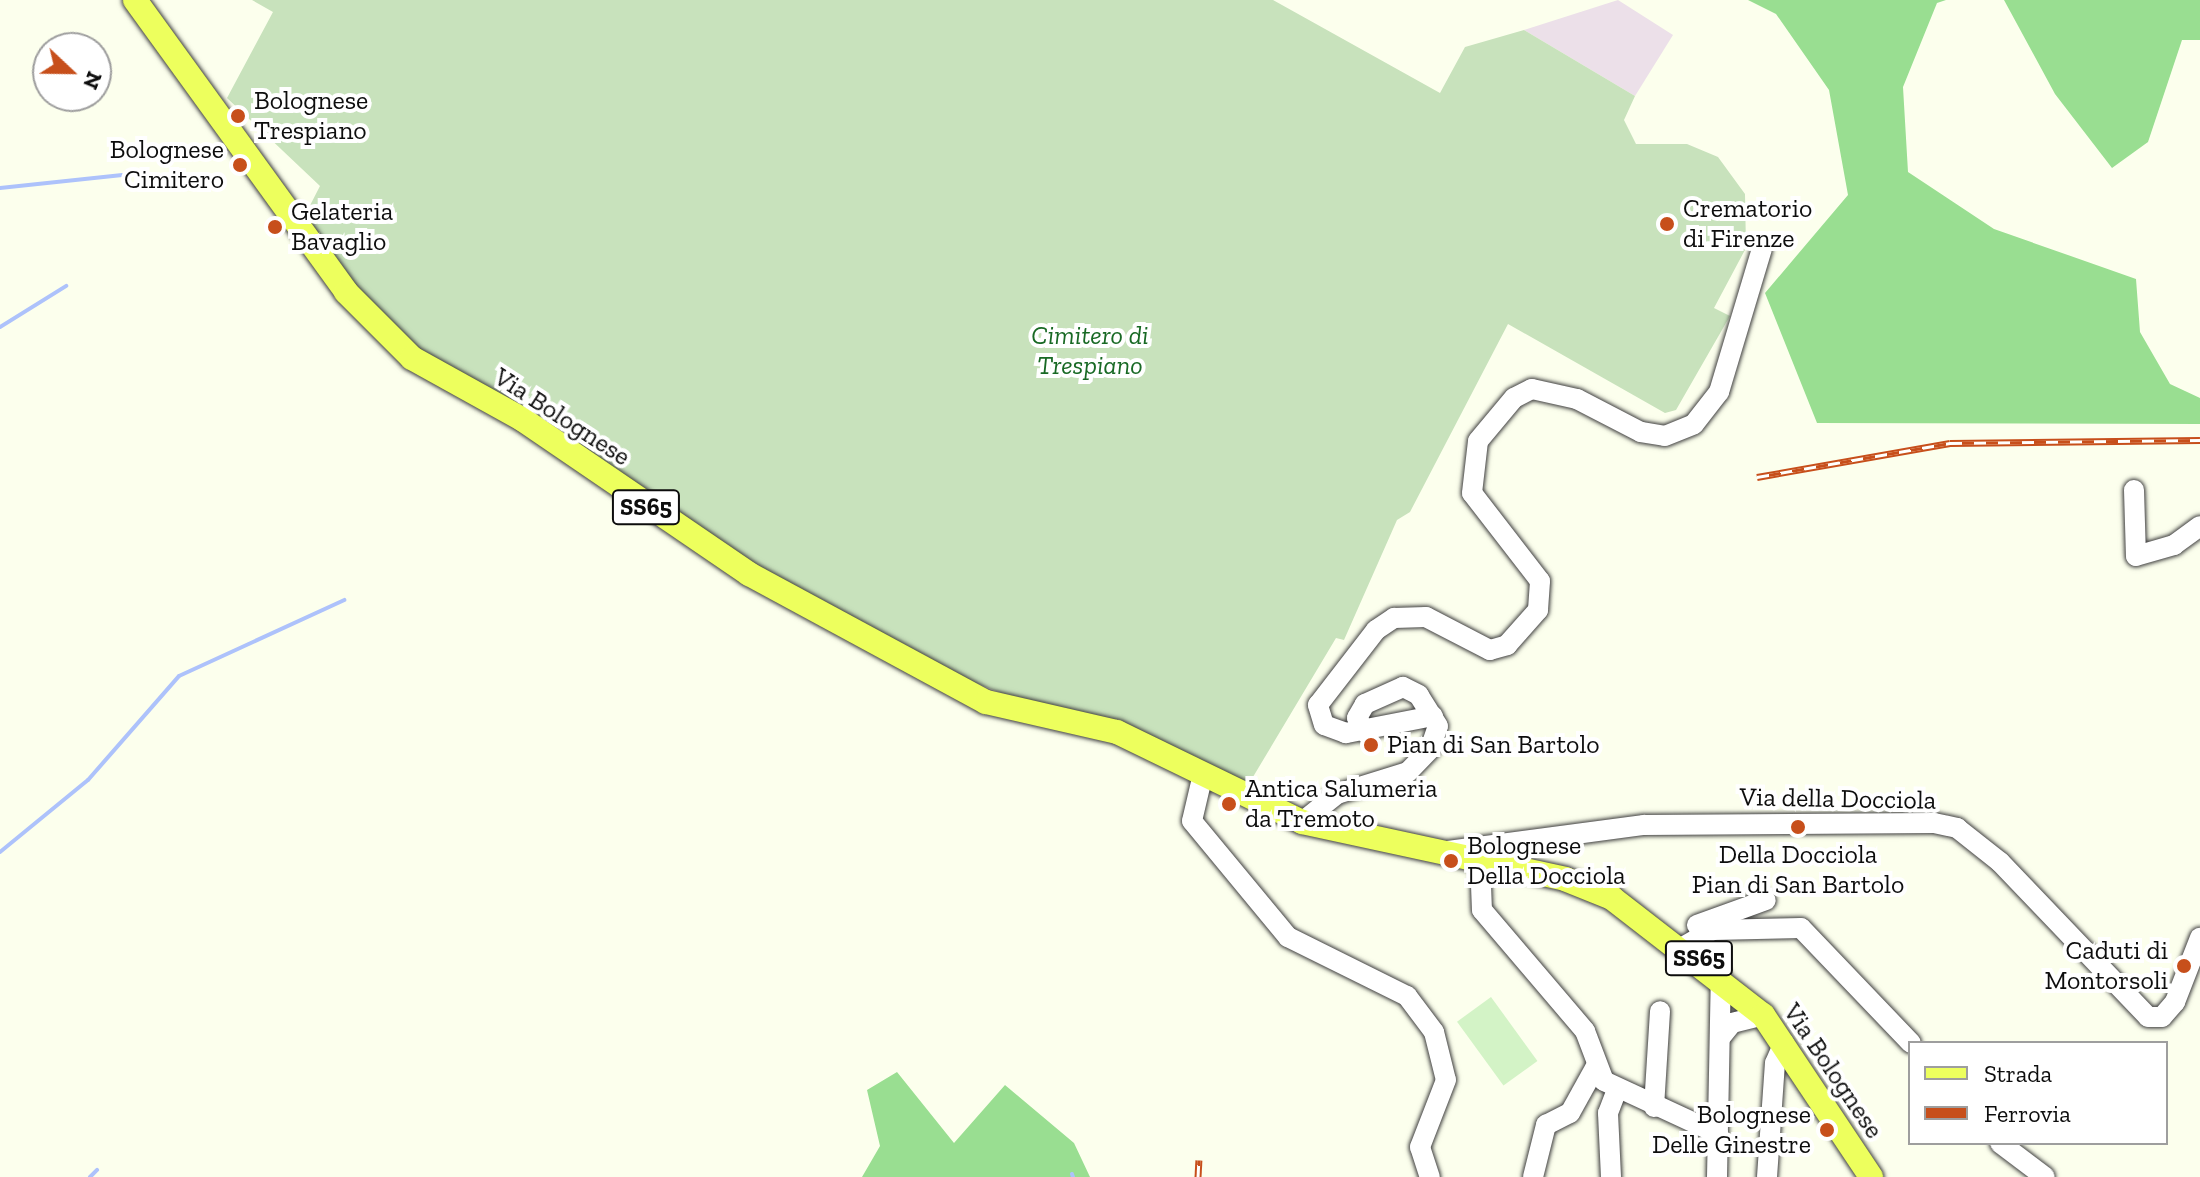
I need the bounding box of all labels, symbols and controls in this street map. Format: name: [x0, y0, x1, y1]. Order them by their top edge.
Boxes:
north arrow: [32, 32, 112, 112]
text: N: [77, 68, 109, 93]
place label: Bolognese Trespiano: [254, 85, 368, 146]
marker: Bolognese Trespiano: [229, 107, 247, 125]
place label: Bolognese Cimitero: [110, 134, 224, 196]
marker: Bolognese Cimitero: [231, 156, 249, 174]
place label: Crematorio di Firenze: [1683, 193, 1812, 254]
place label: Gelateria Bavaglio: [291, 196, 393, 258]
marker: Crematorio di Firenze: [1658, 215, 1676, 233]
marker: Gelateria Bavaglio: [266, 218, 284, 236]
park label: Cimitero di Trespiano: [1031, 320, 1149, 382]
street label: Via Bolognese: [488, 361, 636, 473]
road number: SS65: [610, 487, 682, 527]
place label: Pian di San Bartolo: [1387, 729, 1600, 761]
marker: Pian di San Bartolo: [1362, 736, 1380, 754]
place label: Antica Salumeria da Tremoto: [1245, 773, 1437, 834]
street label: Via della Docciola: [1739, 782, 1937, 816]
marker: Antica Salumeria da Tremoto: [1220, 795, 1238, 813]
marker: Della Docciola Pian di San Bartolo: [1789, 818, 1807, 836]
place label: Bolognese Della Docciola: [1467, 830, 1626, 892]
place label: Della Docciola Pian di San Bartolo: [1692, 839, 1904, 900]
marker: Bolognese Della Docciola: [1442, 852, 1460, 870]
place label: Caduti di Montorsoli: [2045, 935, 2168, 996]
road number: SS65: [1663, 938, 1735, 978]
marker: Caduti di Montorsoli: [2175, 957, 2193, 975]
street label: Via Bolognese: [1776, 997, 1890, 1145]
legend: [1908, 1041, 2168, 1145]
text: Strada: [1984, 1059, 2052, 1088]
place label: Bolognese Delle Ginestre: [1652, 1099, 1811, 1160]
text: Ferrovia: [1984, 1099, 2071, 1128]
marker: Bolognese Delle Ginestre: [1818, 1121, 1836, 1139]

